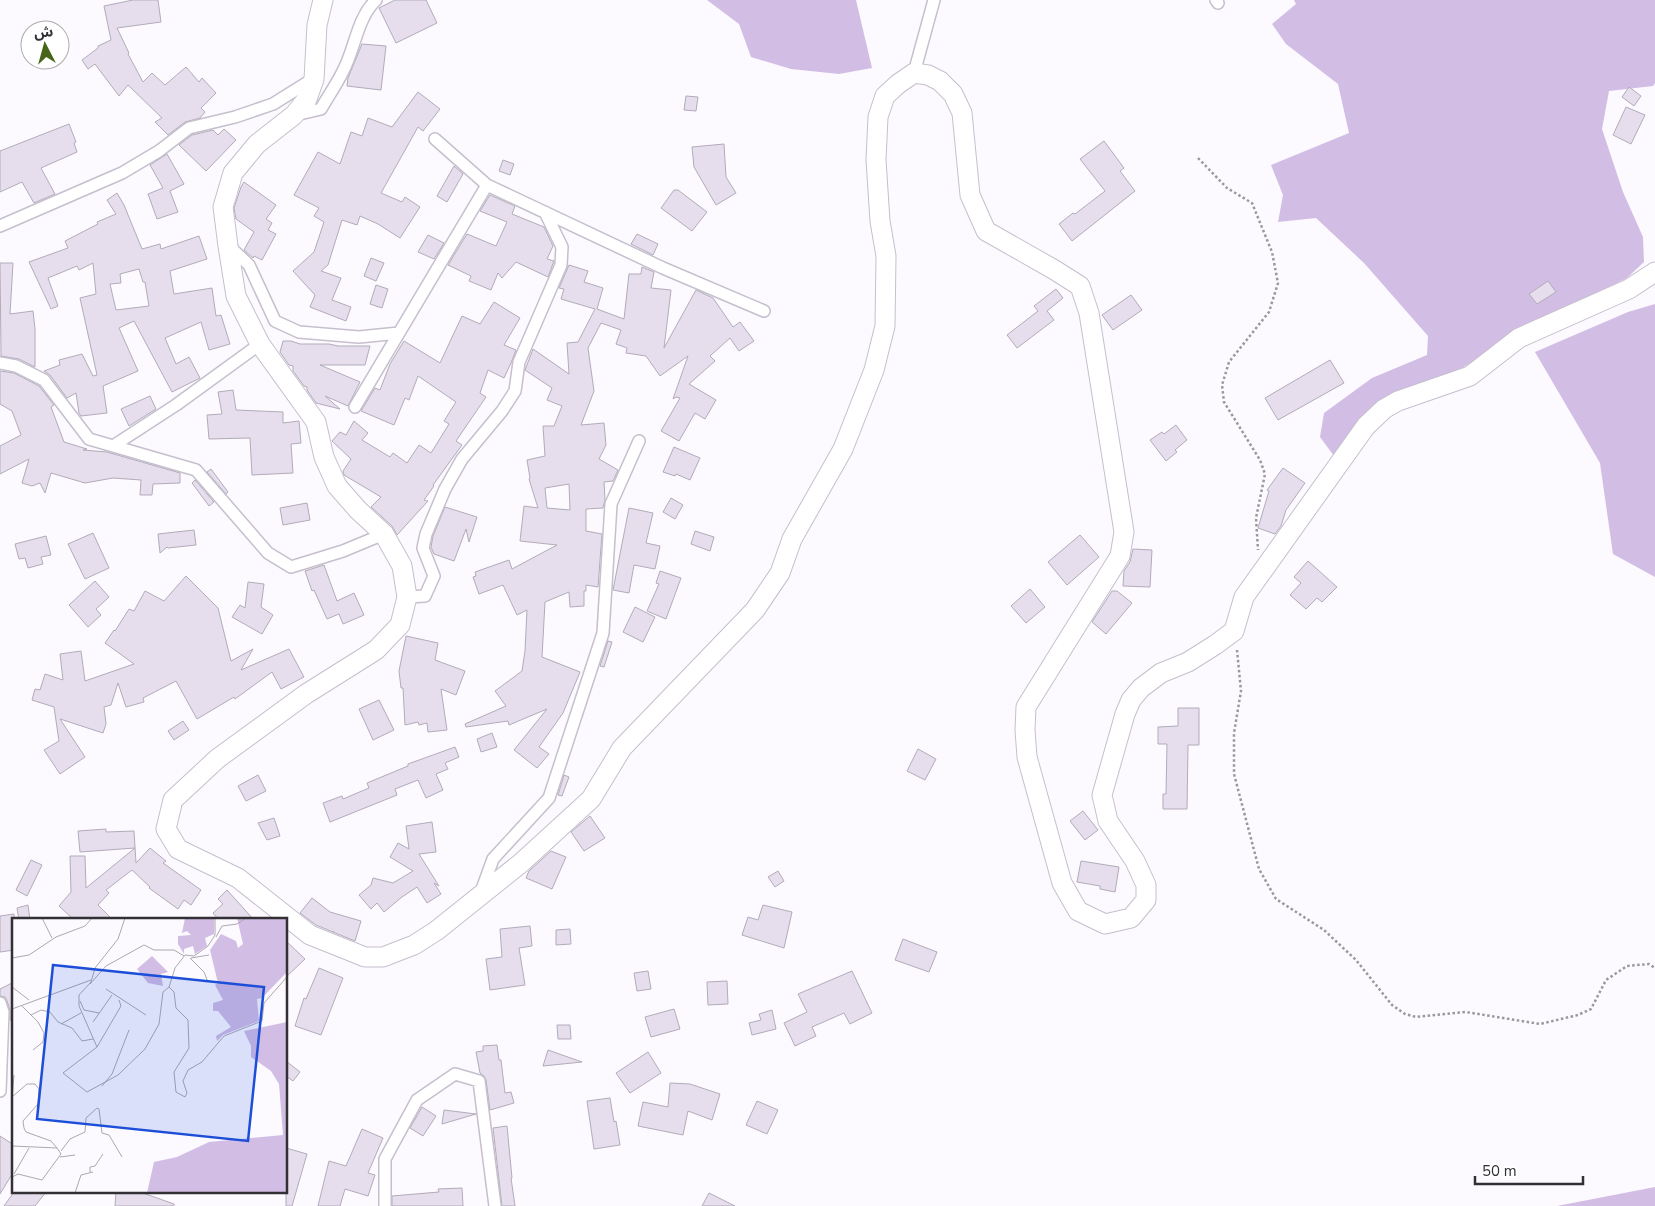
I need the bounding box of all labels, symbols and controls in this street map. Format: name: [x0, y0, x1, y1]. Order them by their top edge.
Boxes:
north arrow: [20, 20, 70, 70]
text: ش: [33, 22, 54, 43]
inset map: [12, 918, 288, 1194]
scale bar: [1475, 1154, 1582, 1186]
text: 50 m: [1482, 1161, 1517, 1181]

